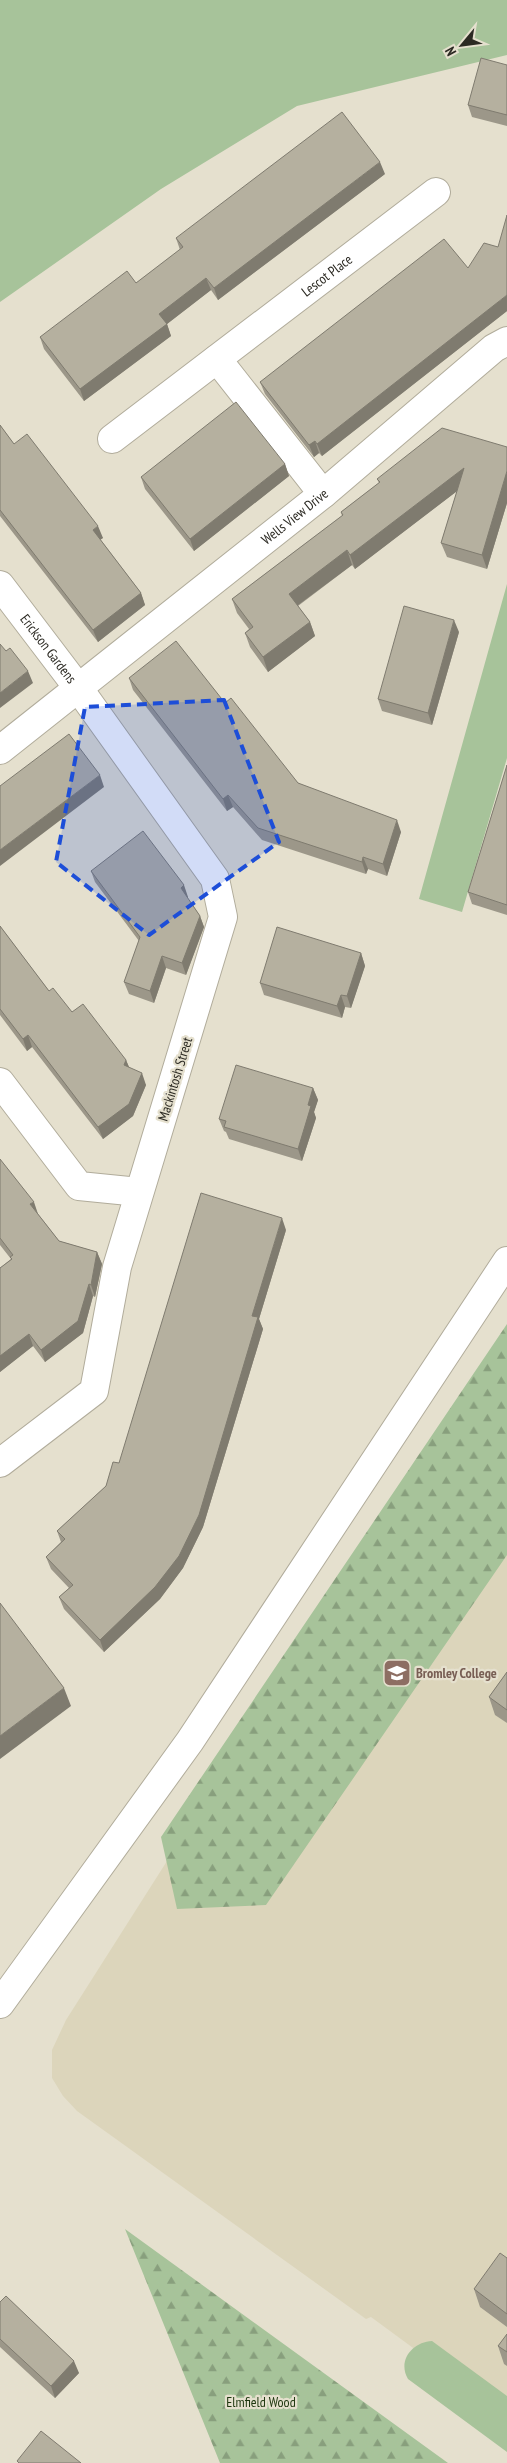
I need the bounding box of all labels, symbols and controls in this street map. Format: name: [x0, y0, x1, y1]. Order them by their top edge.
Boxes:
north arrow: [437, 20, 487, 70]
text: N: [441, 44, 460, 59]
street label: Lescot Place: [298, 250, 356, 300]
street label: Wells View Drive: [258, 484, 332, 548]
street label: Erickson Gardens: [16, 610, 81, 687]
street label: Mackintosh Street: [154, 1035, 196, 1123]
school or university icon: Bromley College: [382, 1658, 412, 1688]
place label: Bromley College: [416, 1664, 497, 1682]
park label: Elmfield Wood: [226, 2393, 296, 2411]

